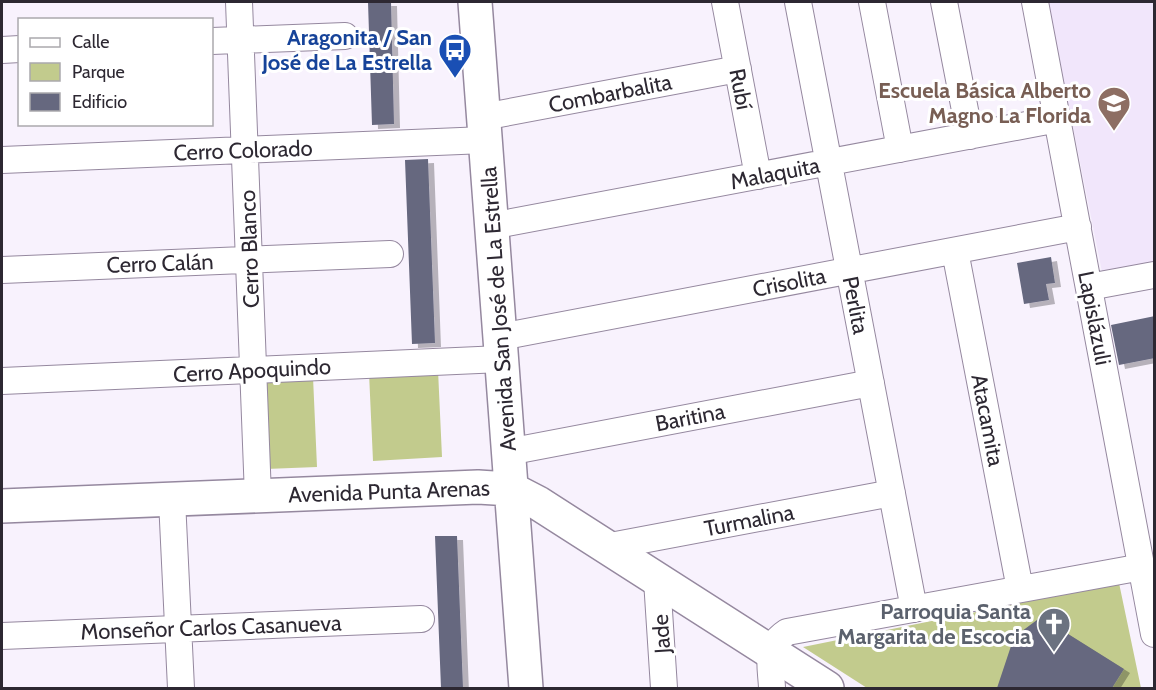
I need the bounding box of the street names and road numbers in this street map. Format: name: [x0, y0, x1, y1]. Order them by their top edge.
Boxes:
street label: Rubí: [723, 66, 758, 112]
street label: Combarbalita: [546, 68, 674, 119]
street label: Cerro Colorado: [173, 135, 313, 166]
street label: Malaquita: [728, 152, 823, 195]
street label: Avenida San José de La Estrella: [475, 165, 522, 452]
street label: Cerro Blanco: [234, 189, 265, 309]
street label: Cerro Calán: [106, 248, 214, 279]
street label: Crisolita: [750, 262, 828, 303]
street label: Lapislázuli: [1072, 269, 1117, 367]
street label: Perlita: [837, 274, 874, 337]
street label: Cerro Apoquindo: [172, 353, 332, 388]
street label: Atacamita: [965, 372, 1010, 469]
street label: Baritina: [653, 397, 728, 437]
street label: Avenida Punta Arenas: [288, 474, 490, 509]
street label: Turmalina: [702, 498, 797, 542]
street label: Monseñor Carlos Casanueva: [80, 609, 342, 646]
street label: Jade: [647, 613, 676, 656]

